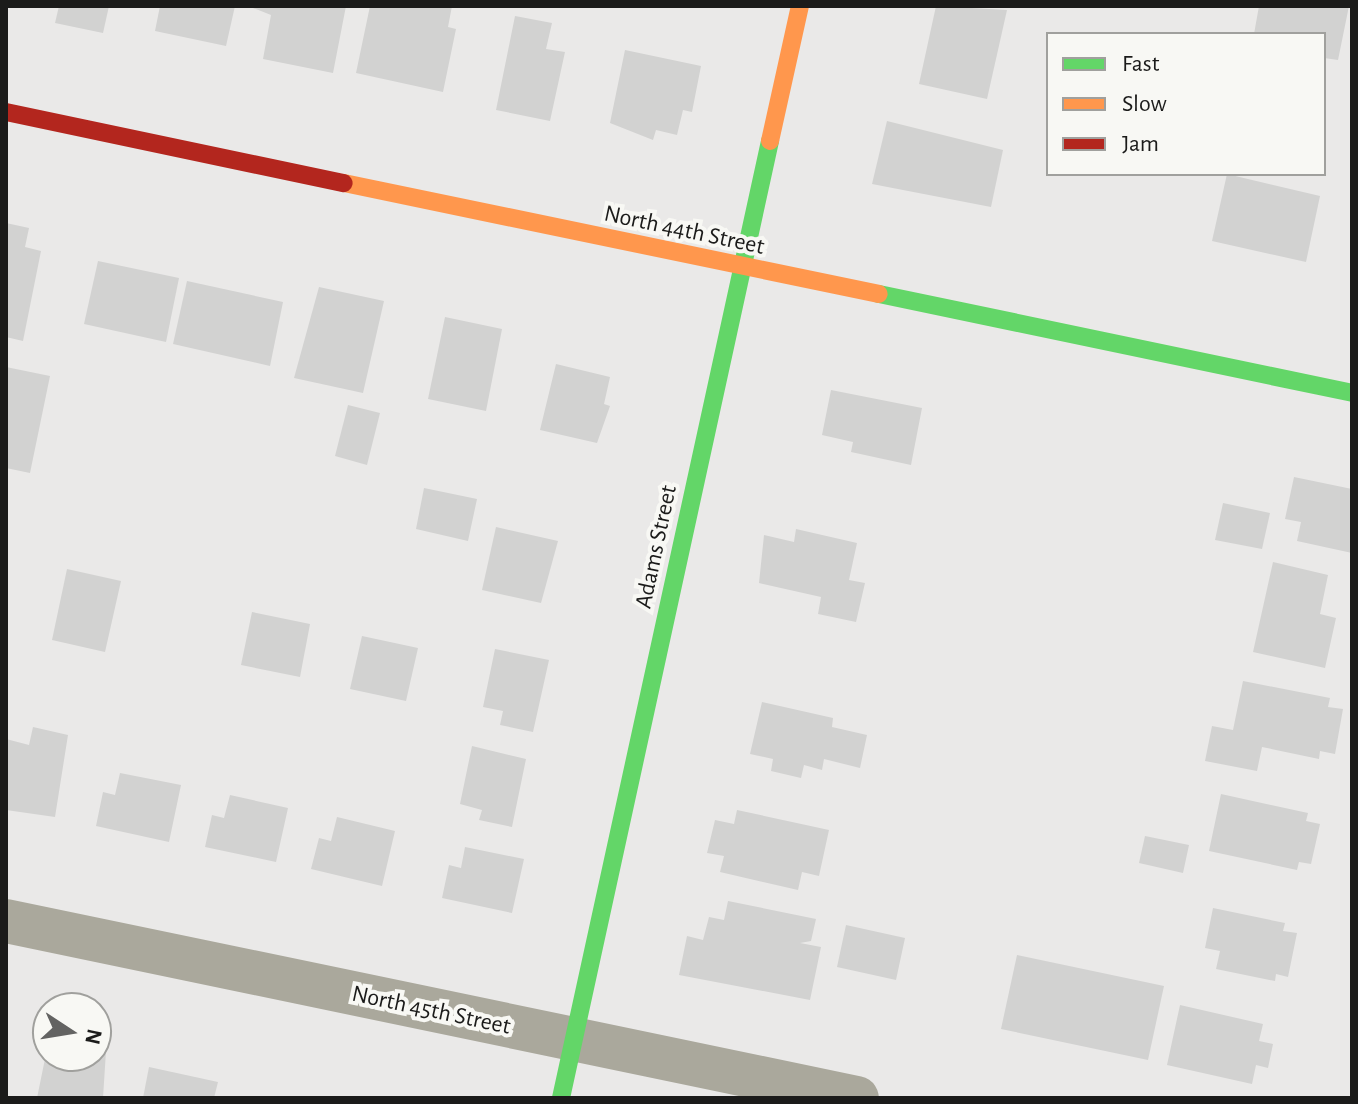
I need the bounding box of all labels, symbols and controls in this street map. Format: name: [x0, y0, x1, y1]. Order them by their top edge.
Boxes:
legend: [1046, 32, 1326, 176]
text: Fast: [1122, 52, 1159, 76]
text: Slow: [1122, 92, 1167, 116]
text: Jam: [1122, 132, 1159, 156]
street label: North 44th Street: [601, 200, 767, 262]
street label: Adams Street: [630, 483, 684, 611]
street label: North 45th Street: [349, 980, 513, 1042]
north arrow: [32, 992, 112, 1072]
text: N: [81, 1027, 106, 1046]

